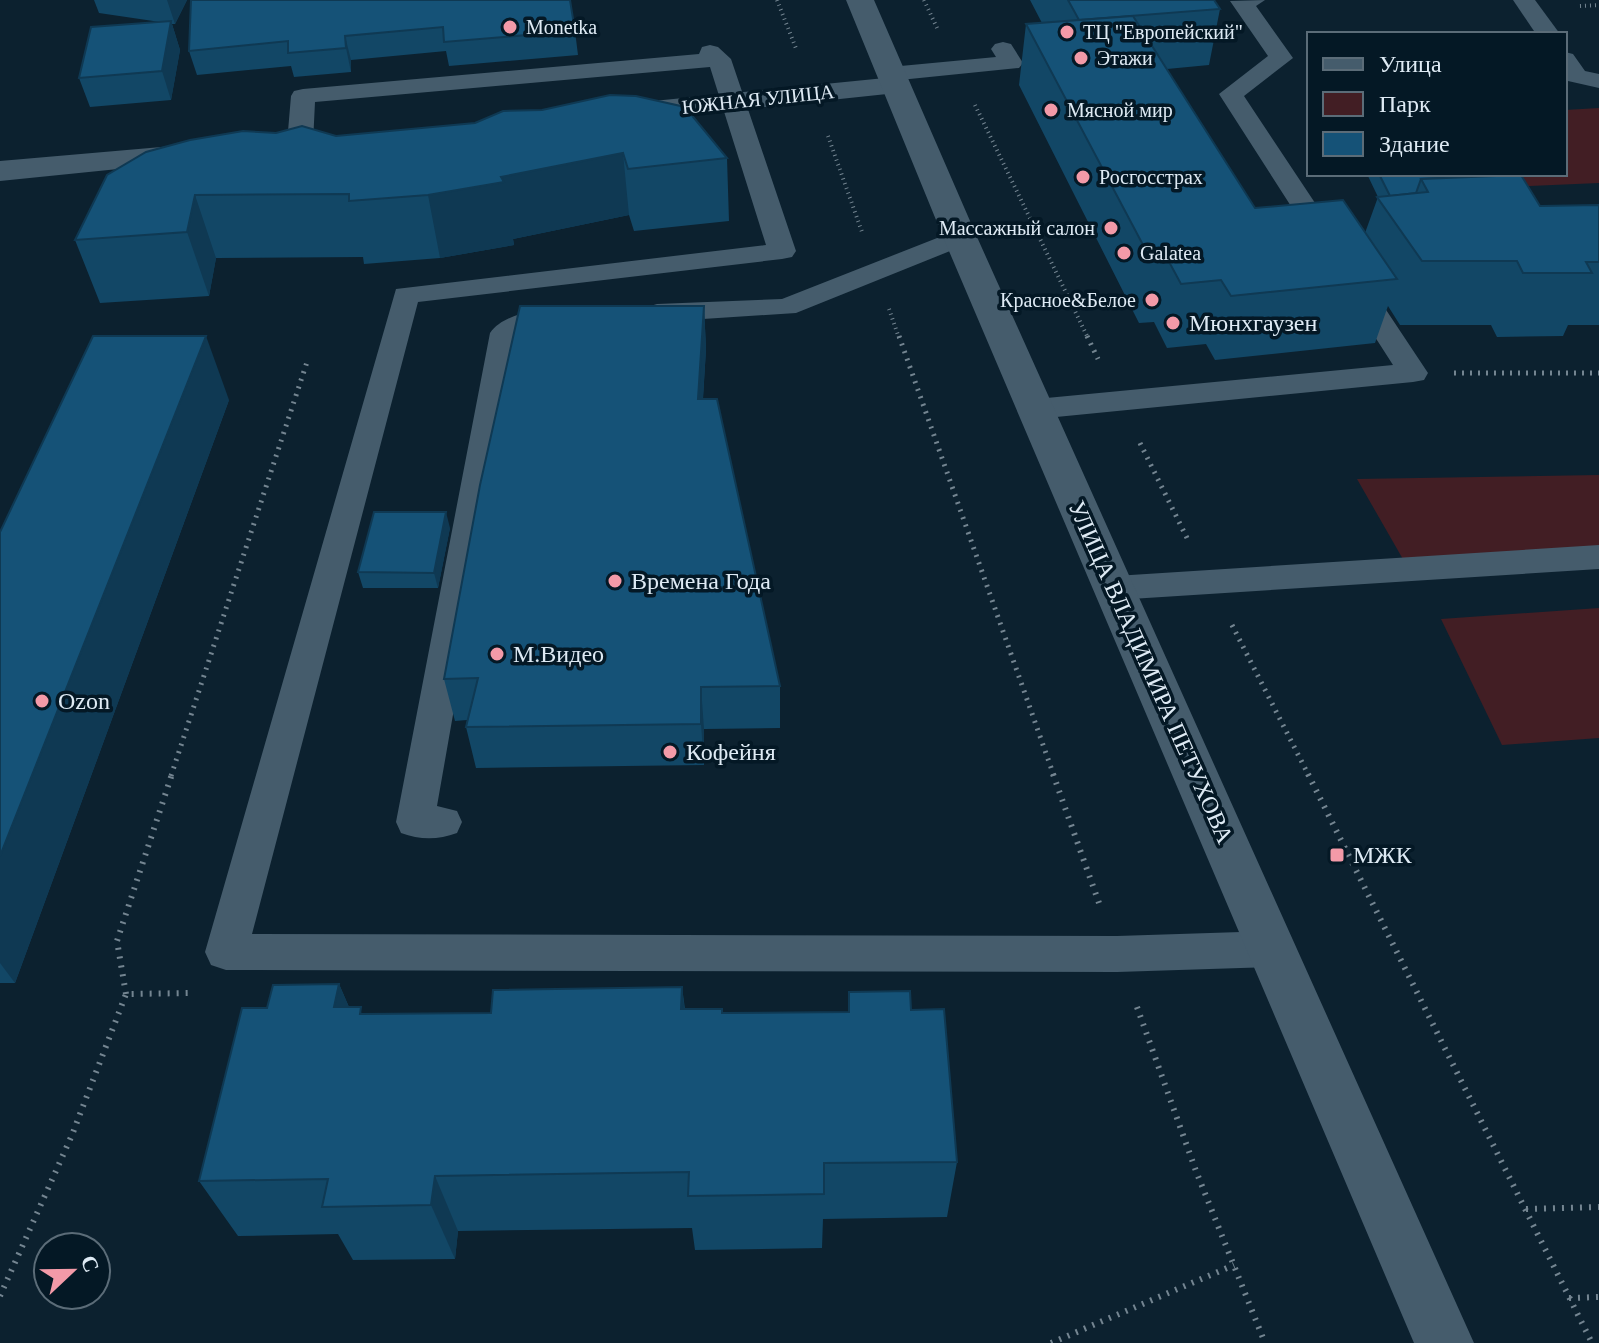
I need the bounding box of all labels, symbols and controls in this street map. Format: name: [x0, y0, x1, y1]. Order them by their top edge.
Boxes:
place label: Monetka: [526, 16, 597, 38]
marker: Monetka: [501, 18, 519, 36]
place label: ТЦ "Европейский": [1083, 21, 1243, 44]
marker: ТЦ "Европейский": [1058, 23, 1076, 41]
legend: [1307, 32, 1567, 176]
place label: Этажи: [1097, 47, 1153, 69]
marker: Этажи: [1072, 49, 1090, 67]
text: Улица: [1379, 51, 1442, 77]
street label: ЮЖНАЯ УЛИЦА: [681, 80, 836, 119]
text: Парк: [1379, 91, 1431, 117]
place label: Мясной мир: [1067, 99, 1173, 122]
marker: Мясной мир: [1042, 101, 1060, 119]
text: Здание: [1379, 131, 1450, 157]
place label: Росгосстрах: [1099, 166, 1203, 189]
marker: Росгосстрах: [1074, 168, 1092, 186]
place label: Массажный салон: [939, 217, 1095, 239]
marker: Массажный салон: [1102, 219, 1120, 237]
place label: Galatea: [1140, 242, 1201, 264]
marker: Galatea: [1115, 244, 1133, 262]
place label: Красное&Белое: [1000, 289, 1136, 312]
marker: Красное&Белое: [1143, 291, 1161, 309]
place label: Мюнхгаузен: [1189, 310, 1318, 336]
marker: Мюнхгаузен: [1164, 314, 1182, 332]
street label: УЛИЦА ВЛАДИМИРА ПЕТУХОВА: [1063, 497, 1239, 848]
place label: Времена Года: [631, 568, 771, 594]
marker: Времена Года: [606, 572, 624, 590]
place label: М.Видео: [513, 641, 604, 667]
marker: М.Видео: [488, 645, 506, 663]
place label: Ozon: [58, 688, 110, 714]
marker: Ozon: [33, 692, 51, 710]
place label: Кофейня: [686, 739, 776, 765]
marker: Кофейня: [661, 743, 679, 761]
place label: МЖК: [1353, 842, 1413, 868]
marker: МЖК: [1328, 846, 1346, 864]
north arrow: [32, 1231, 112, 1311]
text: С: [76, 1252, 105, 1276]

